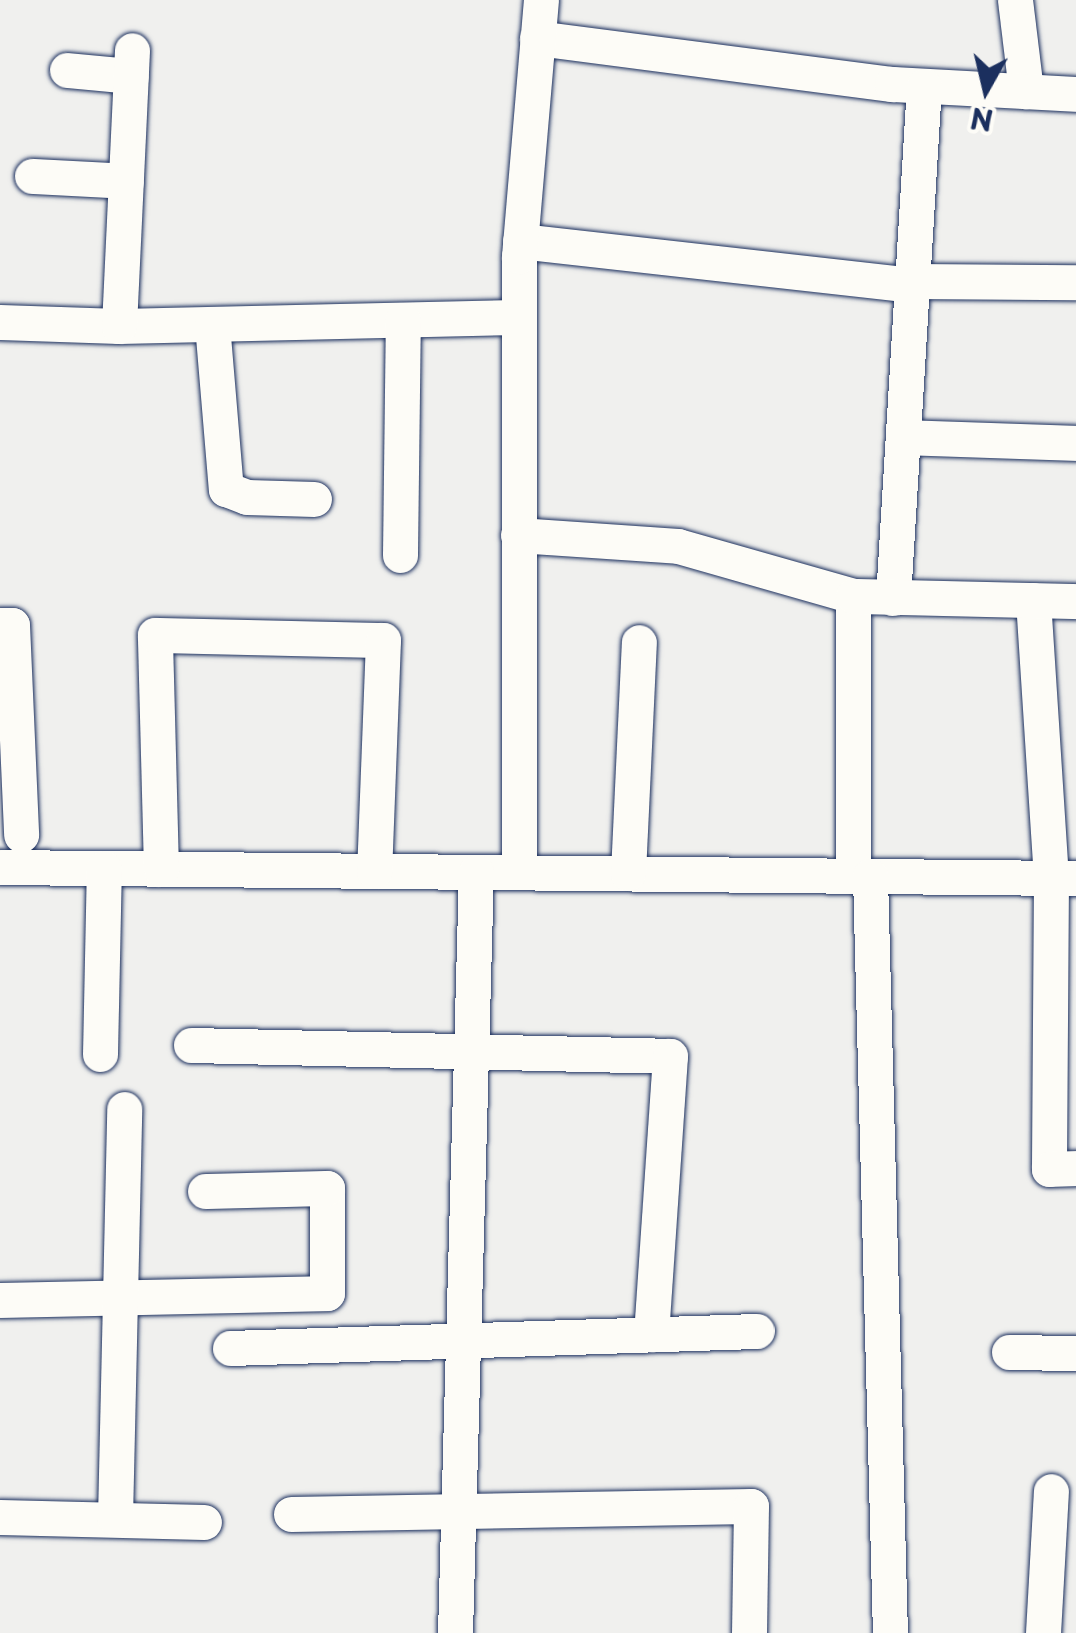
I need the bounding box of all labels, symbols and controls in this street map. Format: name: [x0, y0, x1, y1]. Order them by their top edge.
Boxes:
north arrow: [936, 40, 1036, 140]
text: N: [968, 97, 996, 143]

